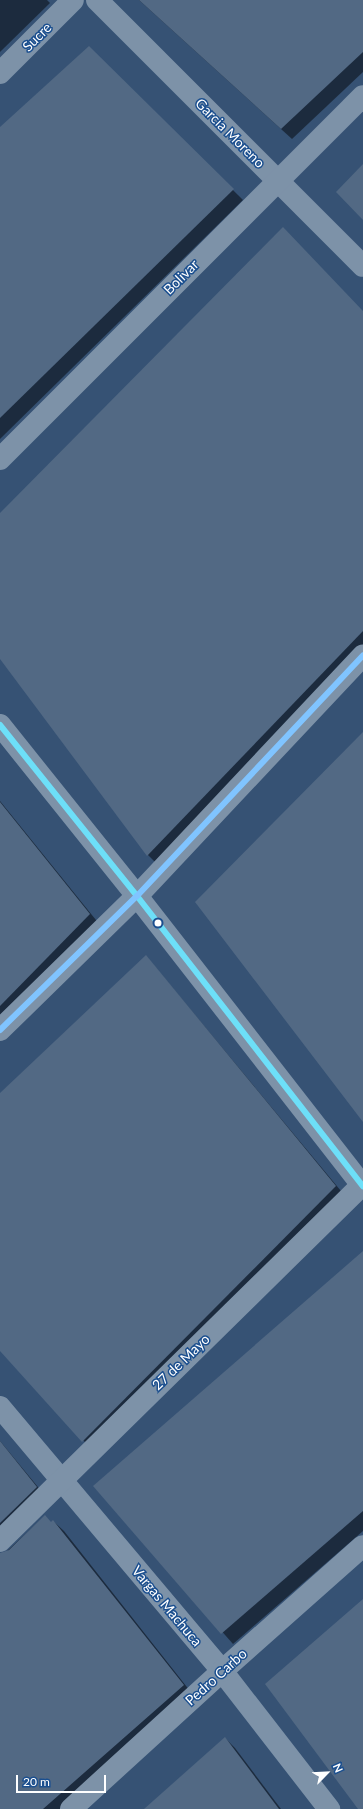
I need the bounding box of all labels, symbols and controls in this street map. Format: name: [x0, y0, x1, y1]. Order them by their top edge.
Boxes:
street label: Sucre: [19, 19, 55, 55]
street label: Garcia Moreno: [192, 95, 268, 171]
street label: Bolivar: [160, 256, 202, 298]
unlabelled marker: [153, 918, 163, 928]
street label: 27 de Mayo: [149, 1331, 213, 1393]
street label: Vargas Machuca: [128, 1562, 206, 1650]
street label: Pedro Carbo: [182, 1645, 250, 1709]
north arrow: [307, 1753, 347, 1793]
text: N: [331, 1761, 346, 1774]
scale bar: [18, 1767, 108, 1793]
text: 20 m: [23, 1774, 50, 1789]

